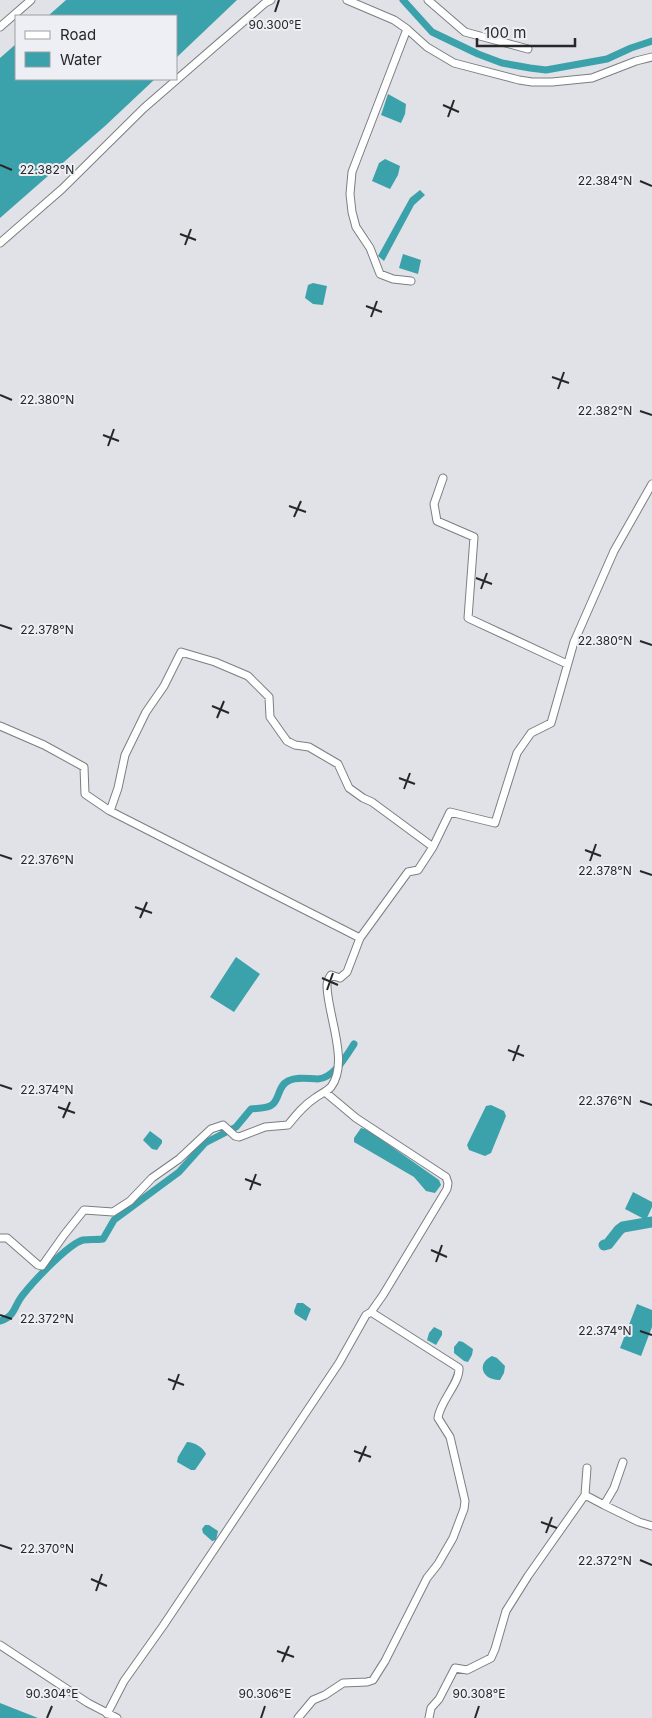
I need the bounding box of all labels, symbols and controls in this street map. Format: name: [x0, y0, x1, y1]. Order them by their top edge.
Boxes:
legend: [15, 15, 178, 80]
scale bar: [477, 15, 574, 47]
text: 90.300°E: [248, 17, 302, 32]
text: 100 m: [484, 23, 526, 42]
text: Road: [60, 25, 96, 44]
text: Water: [60, 50, 102, 69]
text: 22.382°N: [20, 162, 74, 177]
text: 22.384°N: [578, 173, 632, 188]
text: 22.380°N: [20, 392, 74, 407]
text: 22.382°N: [578, 403, 632, 418]
text: 22.378°N: [20, 622, 74, 637]
text: 22.380°N: [578, 633, 632, 648]
text: 22.376°N: [20, 852, 74, 867]
text: 22.378°N: [578, 863, 632, 878]
text: 22.374°N: [20, 1082, 74, 1097]
text: 22.376°N: [578, 1093, 632, 1108]
text: 22.372°N: [20, 1311, 74, 1326]
text: 22.374°N: [578, 1323, 632, 1338]
text: 22.370°N: [20, 1541, 74, 1556]
text: 22.372°N: [578, 1553, 632, 1568]
text: 90.304°E: [25, 1686, 79, 1701]
text: 90.306°E: [239, 1686, 291, 1701]
text: 90.308°E: [453, 1686, 505, 1701]

